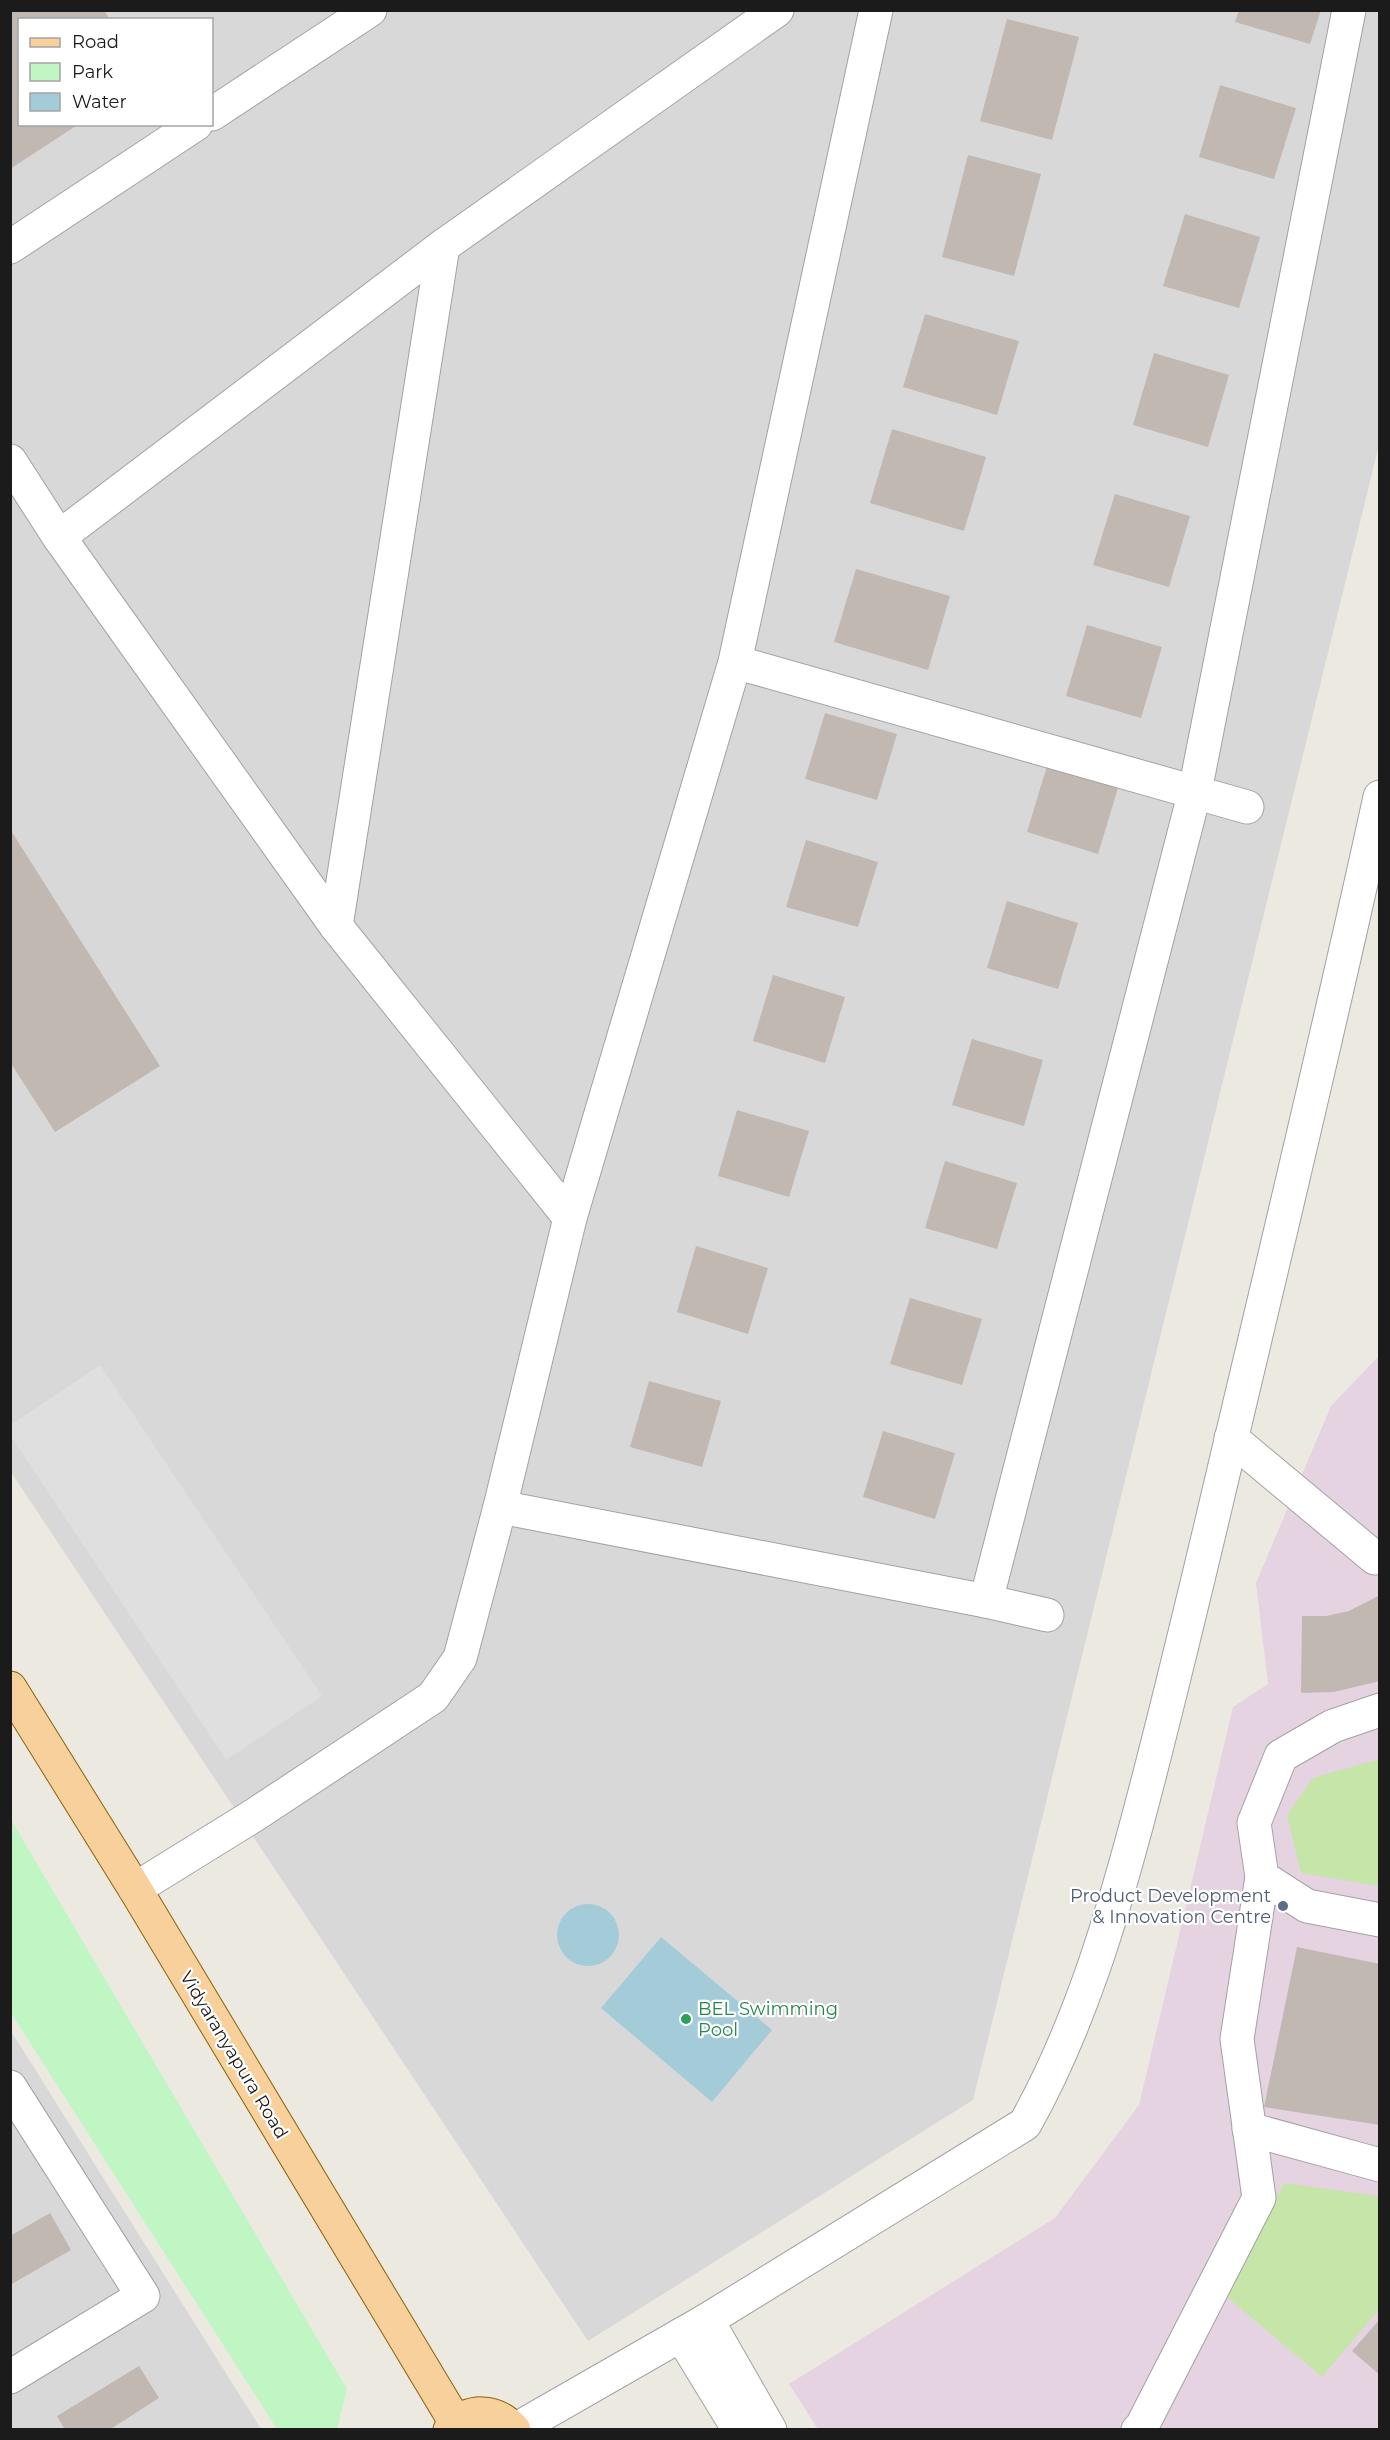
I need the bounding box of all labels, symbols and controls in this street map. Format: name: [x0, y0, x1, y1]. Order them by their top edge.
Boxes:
legend: [18, 18, 213, 126]
text: Road: [72, 31, 119, 53]
text: Park: [72, 61, 113, 83]
text: Water: [72, 91, 127, 113]
place label: Product Development & Innovation Centre: [1070, 1885, 1271, 1928]
marker: Product Development & Innovation Centre: [1276, 1899, 1290, 1913]
street label: Vidyaranyapura Road: [175, 1967, 293, 2143]
place label: BEL Swimming Pool: [698, 1998, 838, 2041]
marker: BEL Swimming Pool: [679, 2012, 693, 2026]

